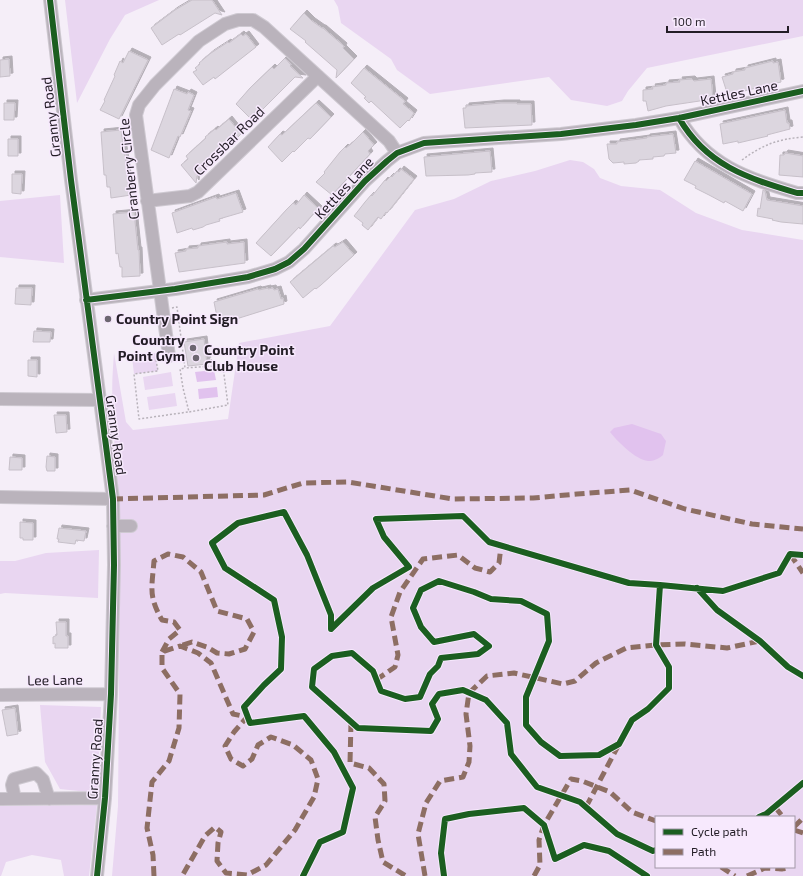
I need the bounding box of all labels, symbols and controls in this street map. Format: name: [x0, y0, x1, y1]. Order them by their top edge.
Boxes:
scale bar: [667, 8, 788, 34]
text: 100 m: [673, 14, 705, 28]
street label: Granny Road: [37, 76, 64, 158]
street label: Kettles Lane: [699, 76, 779, 109]
street label: Crossbar Road: [190, 103, 268, 179]
street label: Cranberry Circle: [115, 118, 142, 221]
street label: Kettles Lane: [311, 153, 377, 222]
place label: Country Point Sign: [116, 310, 238, 327]
marker: Country Point Sign: [103, 314, 113, 324]
place label: Country Point Gym: [118, 331, 185, 364]
place label: Country Point Club House: [204, 341, 295, 374]
marker: Country Point Gym: [188, 343, 198, 353]
marker: Country Point Club House: [191, 353, 201, 363]
street label: Granny Road: [102, 394, 131, 476]
street label: Lee Lane: [27, 671, 83, 688]
street label: Granny Road: [83, 718, 106, 800]
legend: [655, 816, 795, 868]
text: Cycle path: [691, 824, 748, 838]
text: Path: [691, 844, 716, 858]

